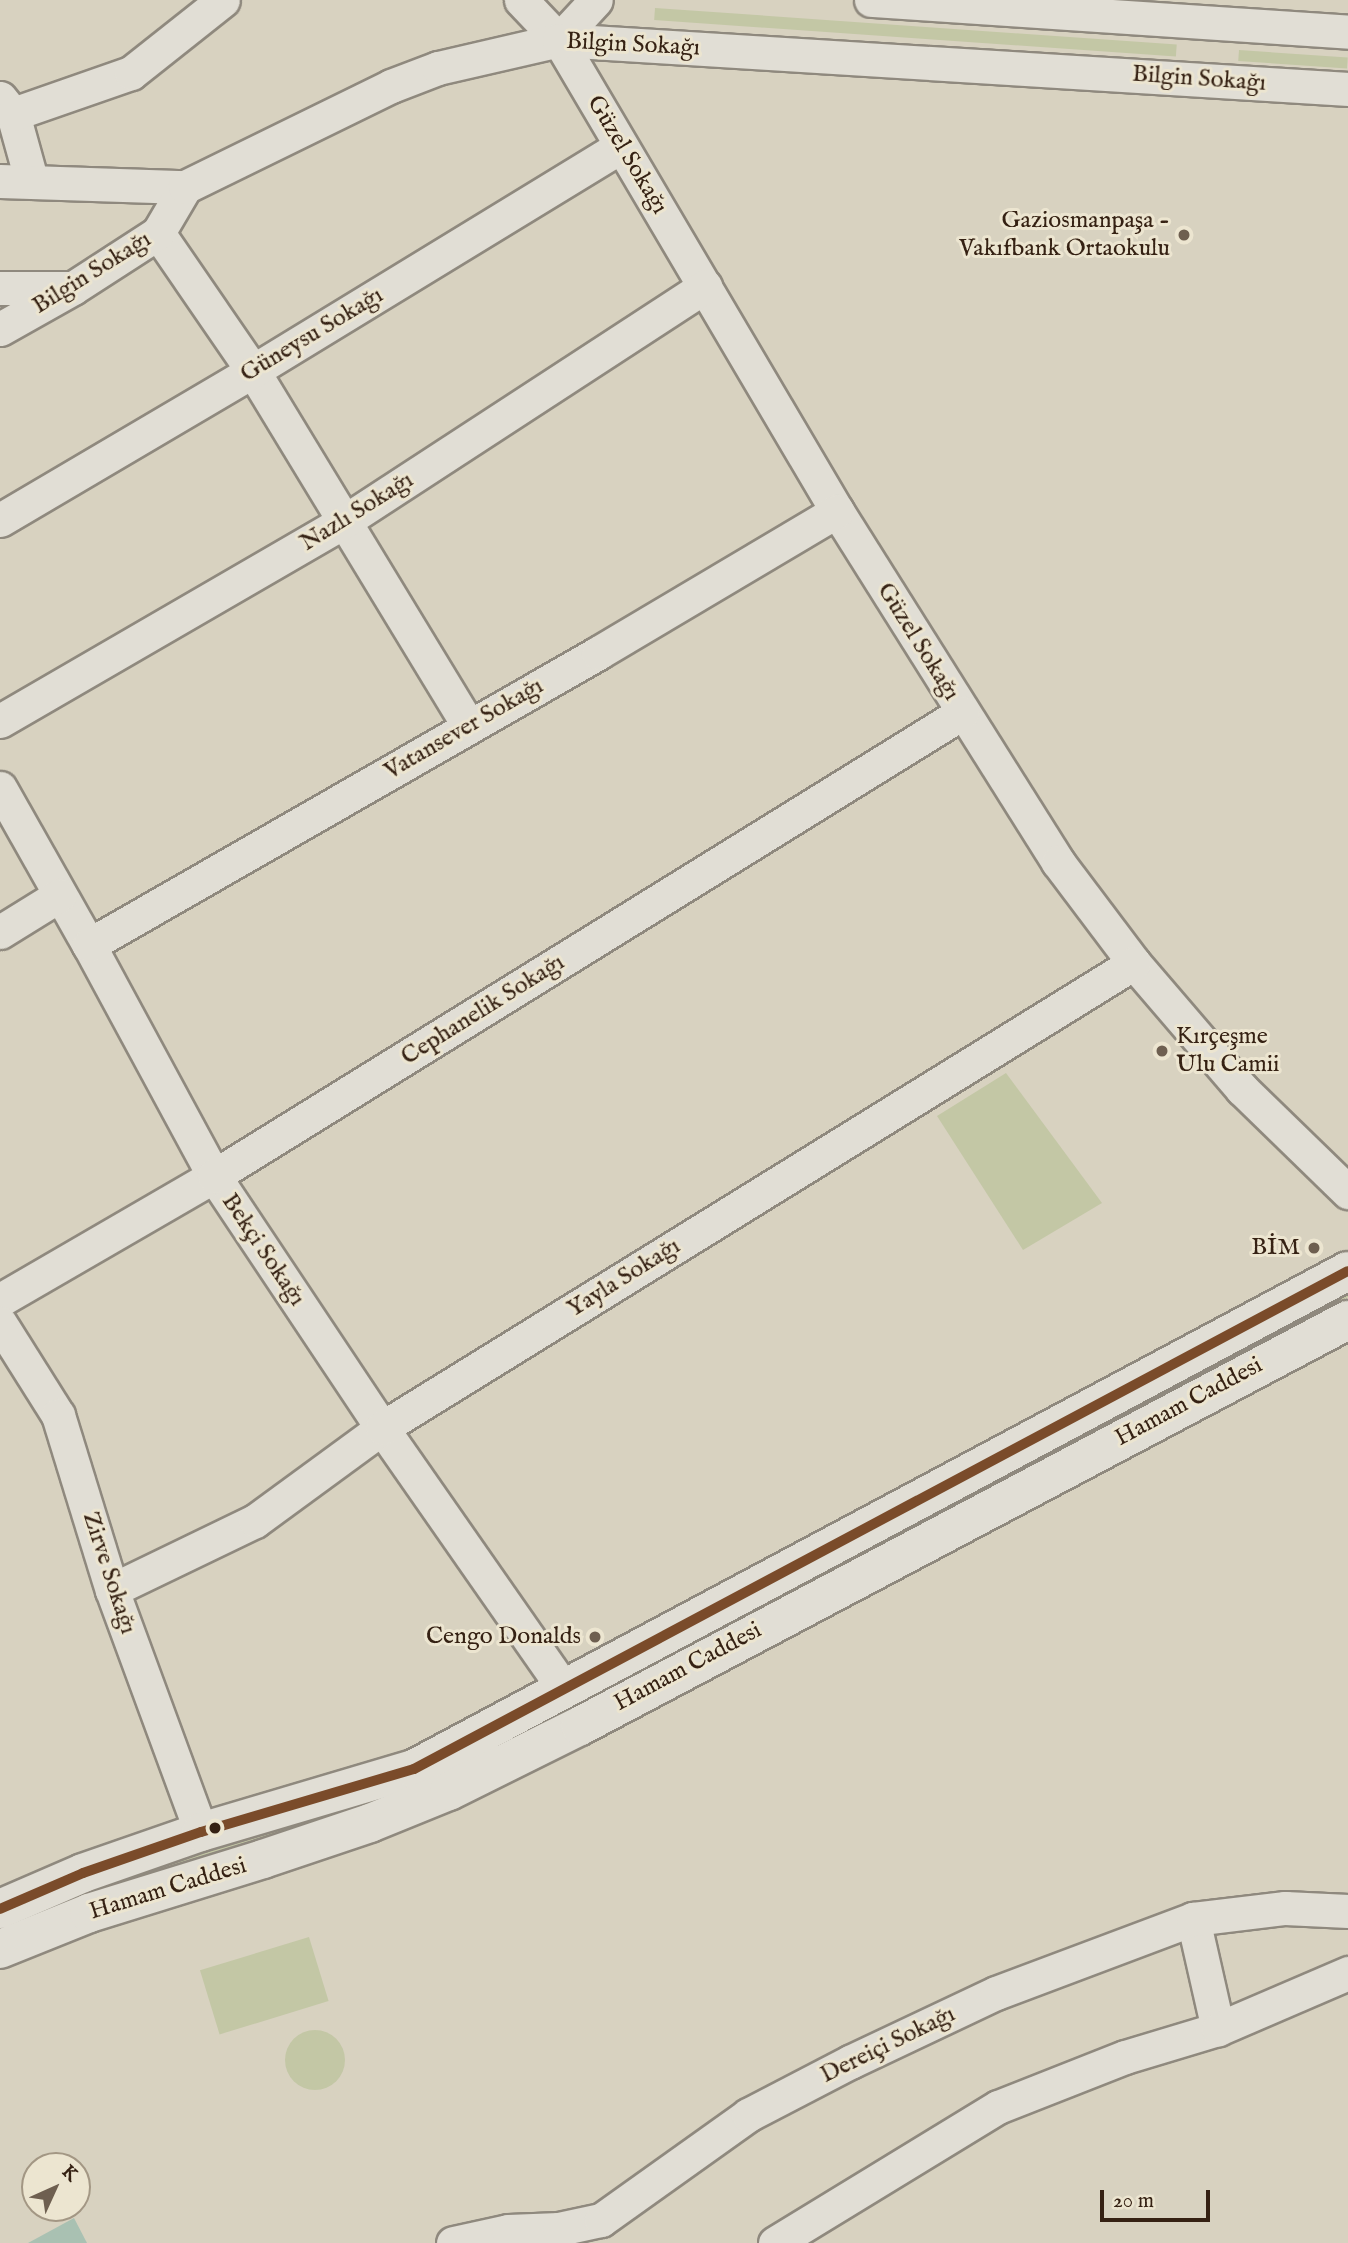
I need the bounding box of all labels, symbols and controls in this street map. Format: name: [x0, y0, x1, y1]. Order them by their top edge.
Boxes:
street label: Bilgin Sokağı: [565, 27, 701, 63]
street label: Bilgin Sokağı: [1131, 60, 1267, 98]
street label: Güzel Sokağı: [580, 90, 674, 220]
place label: Gaziosmanpaşa - Vakıfbank Ortaokulu: [959, 207, 1170, 263]
street label: Bilgin Sokağı: [27, 225, 157, 321]
marker: Gaziosmanpaşa - Vakıfbank Ortaokulu: [1176, 227, 1192, 243]
street label: Güneysu Sokağı: [236, 281, 388, 389]
street label: Nazlı Sokağı: [295, 466, 419, 558]
street label: Güzel Sokağı: [870, 578, 966, 706]
street label: Vatansever Sokağı: [379, 672, 549, 786]
street label: Cephanelik Sokağı: [396, 948, 570, 1072]
place label: Kırçeşme Ulu Camii: [1176, 1023, 1280, 1079]
marker: Kırçeşme Ulu Camii: [1154, 1043, 1170, 1059]
street label: Bekçi Sokağı: [215, 1188, 311, 1312]
street label: Yayla Sokağı: [562, 1232, 686, 1324]
place label: BİM: [1251, 1234, 1300, 1262]
marker: BİM: [1306, 1240, 1322, 1256]
street label: Hamam Caddesi: [1110, 1351, 1268, 1453]
street label: Zirve Sokağı: [76, 1508, 142, 1638]
street label: Hamam Caddesi: [609, 1616, 767, 1718]
place label: Cengo Donalds: [426, 1623, 581, 1651]
marker: Cengo Donalds: [587, 1629, 603, 1645]
unlabelled marker: [208, 1821, 222, 1835]
street label: Hamam Caddesi: [86, 1851, 250, 1927]
street label: Dereiçi Sokağı: [816, 2000, 960, 2090]
north arrow: [21, 2152, 91, 2222]
text: K: [56, 2160, 83, 2187]
scale bar: [1103, 2176, 1213, 2220]
text: 20 m: [1113, 2188, 1154, 2215]

